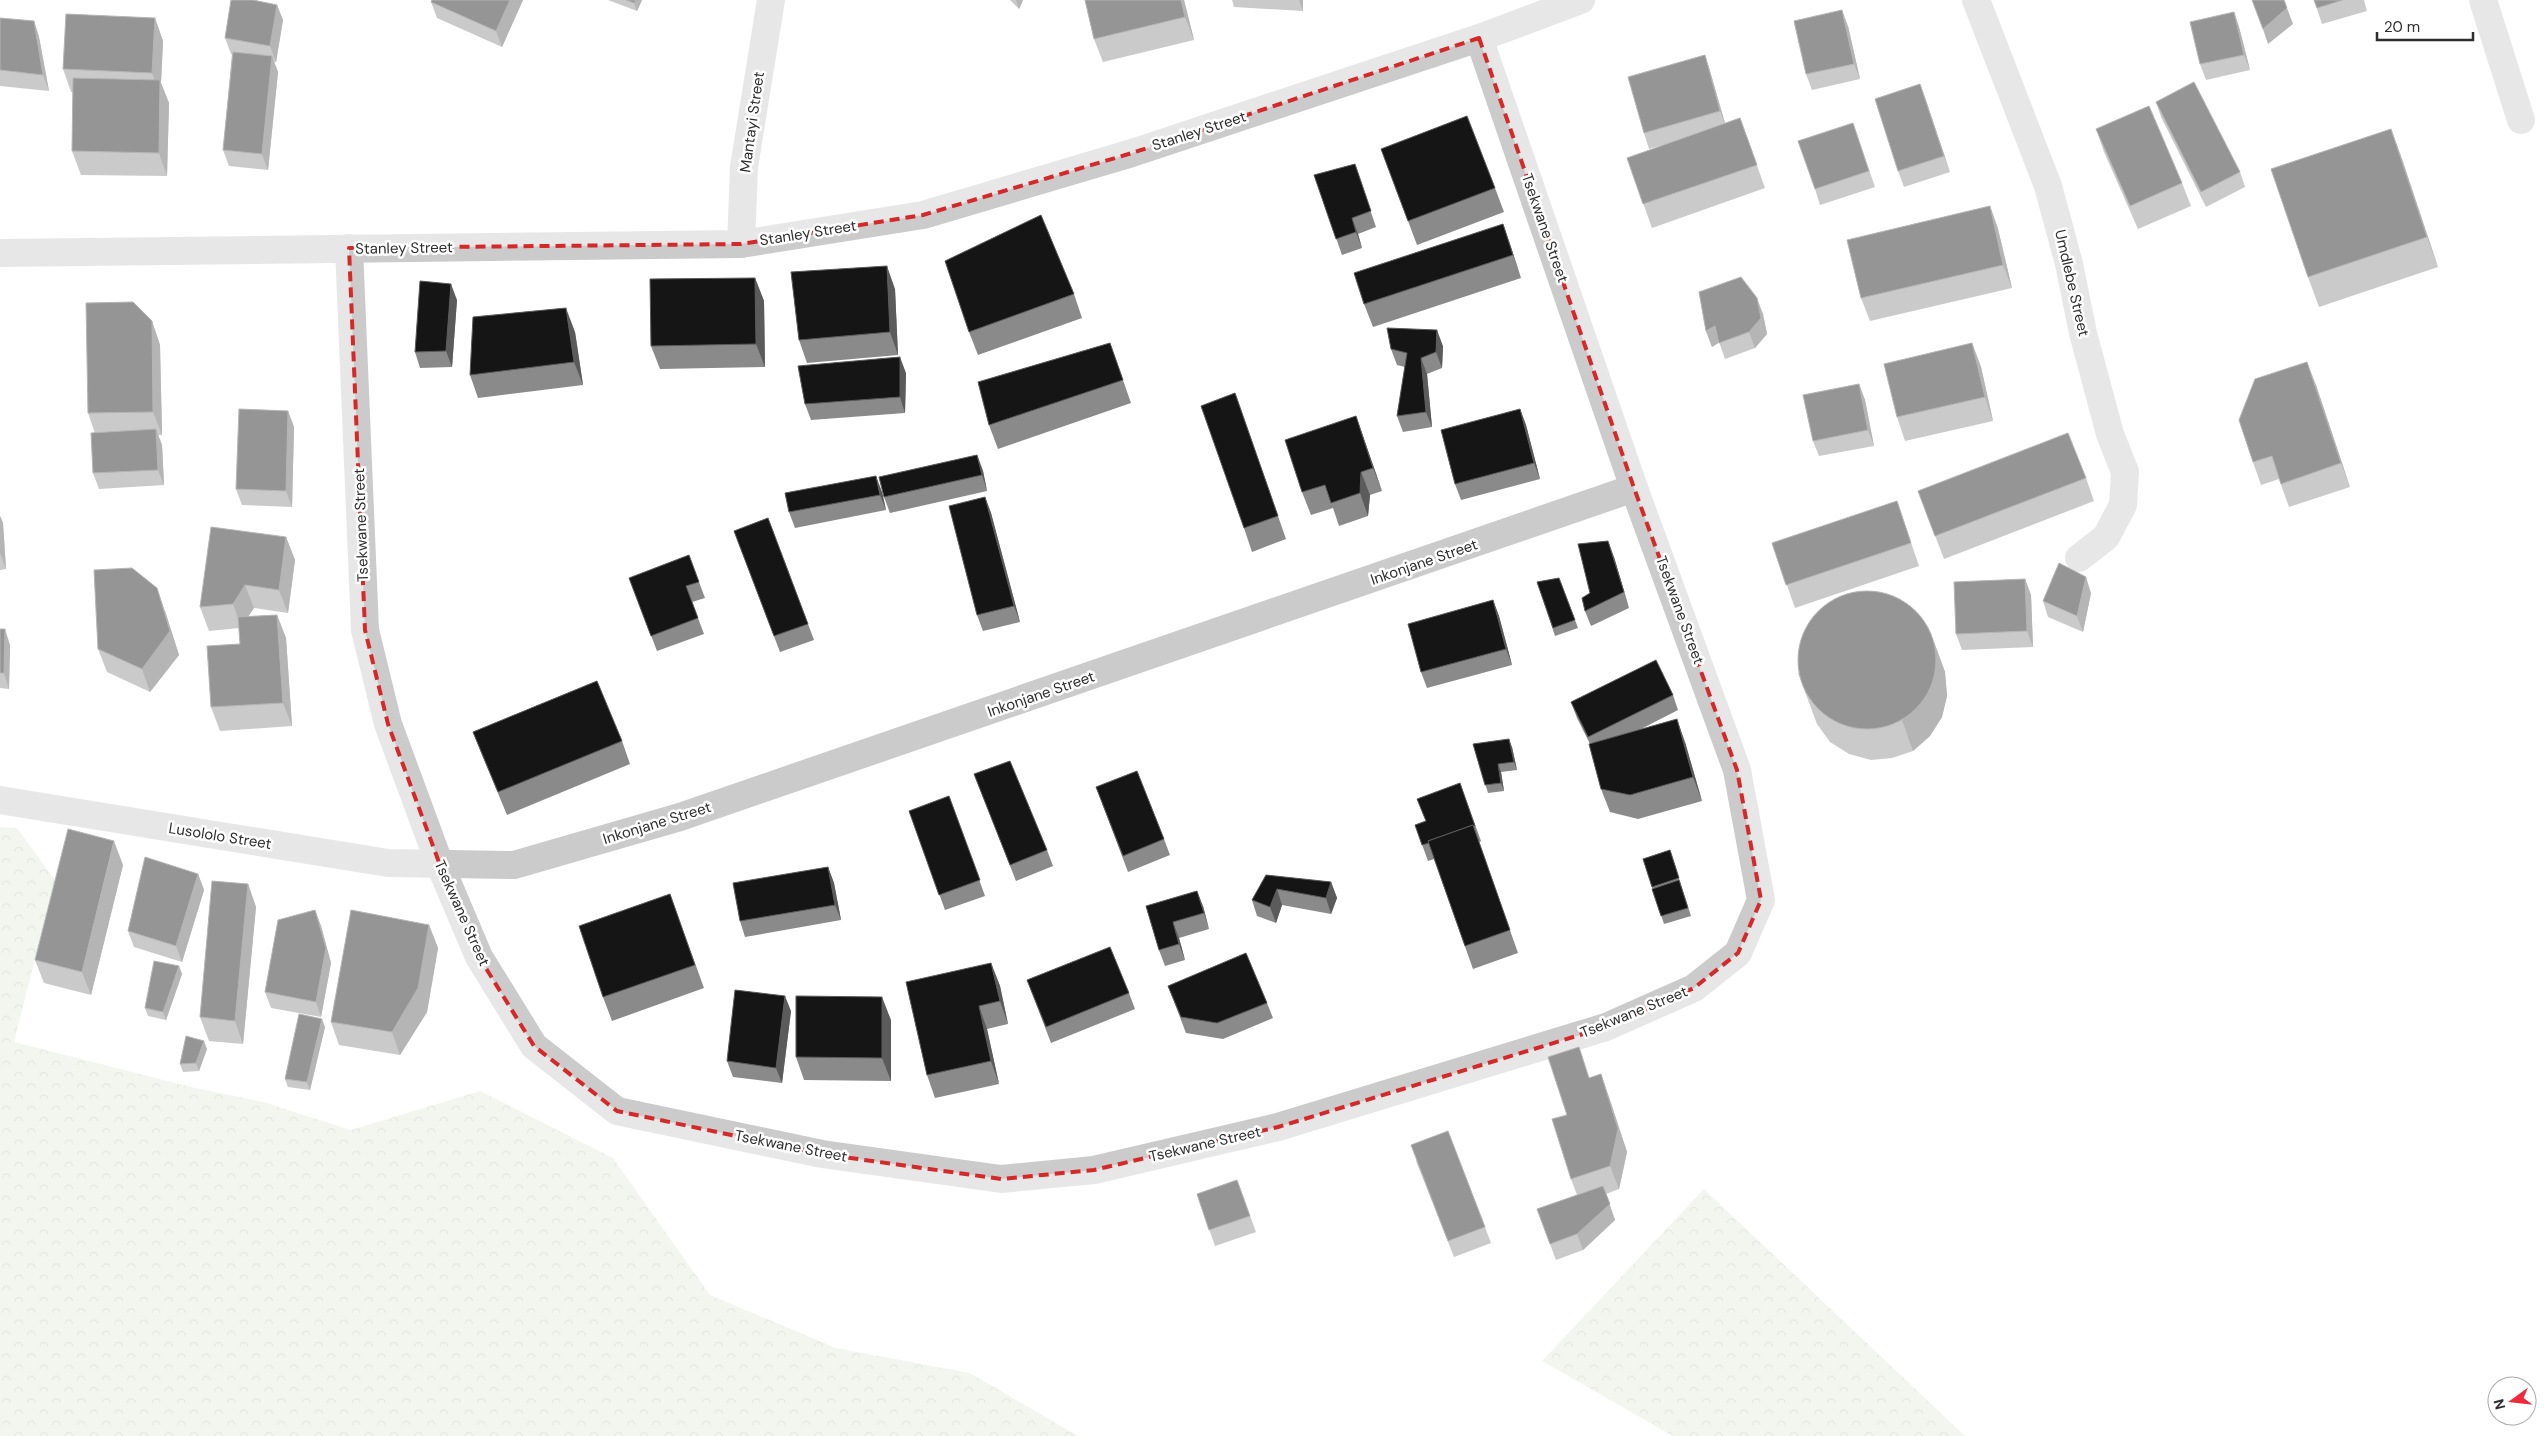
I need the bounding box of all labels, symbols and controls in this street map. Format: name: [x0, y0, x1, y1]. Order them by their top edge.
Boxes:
scale bar: [2377, 10, 2473, 42]
text: 20 m: [2384, 17, 2420, 37]
street label: Mantayi Street: [735, 70, 769, 174]
street label: Stanley Street: [1149, 106, 1249, 156]
street label: Tsekwane Street: [1517, 171, 1573, 285]
street label: Stanley Street: [758, 215, 858, 251]
street label: Umdlebe Street: [2050, 228, 2094, 338]
street label: Stanley Street: [355, 237, 453, 259]
street label: Tsekwane Street: [349, 468, 373, 582]
street label: Inkonjane Street: [1368, 534, 1480, 590]
street label: Tsekwane Street: [1651, 553, 1709, 667]
street label: Inkonjane Street: [985, 666, 1097, 722]
street label: Inkonjane Street: [600, 797, 714, 849]
street label: Lusololo Street: [167, 818, 273, 854]
street label: Tsekwane Street: [430, 857, 494, 969]
street label: Tsekwane Street: [1577, 981, 1691, 1043]
street label: Tsekwane Street: [1147, 1121, 1263, 1167]
street label: Tsekwane Street: [733, 1125, 849, 1167]
north arrow: [2487, 1376, 2537, 1426]
text: N: [2489, 1397, 2509, 1412]

